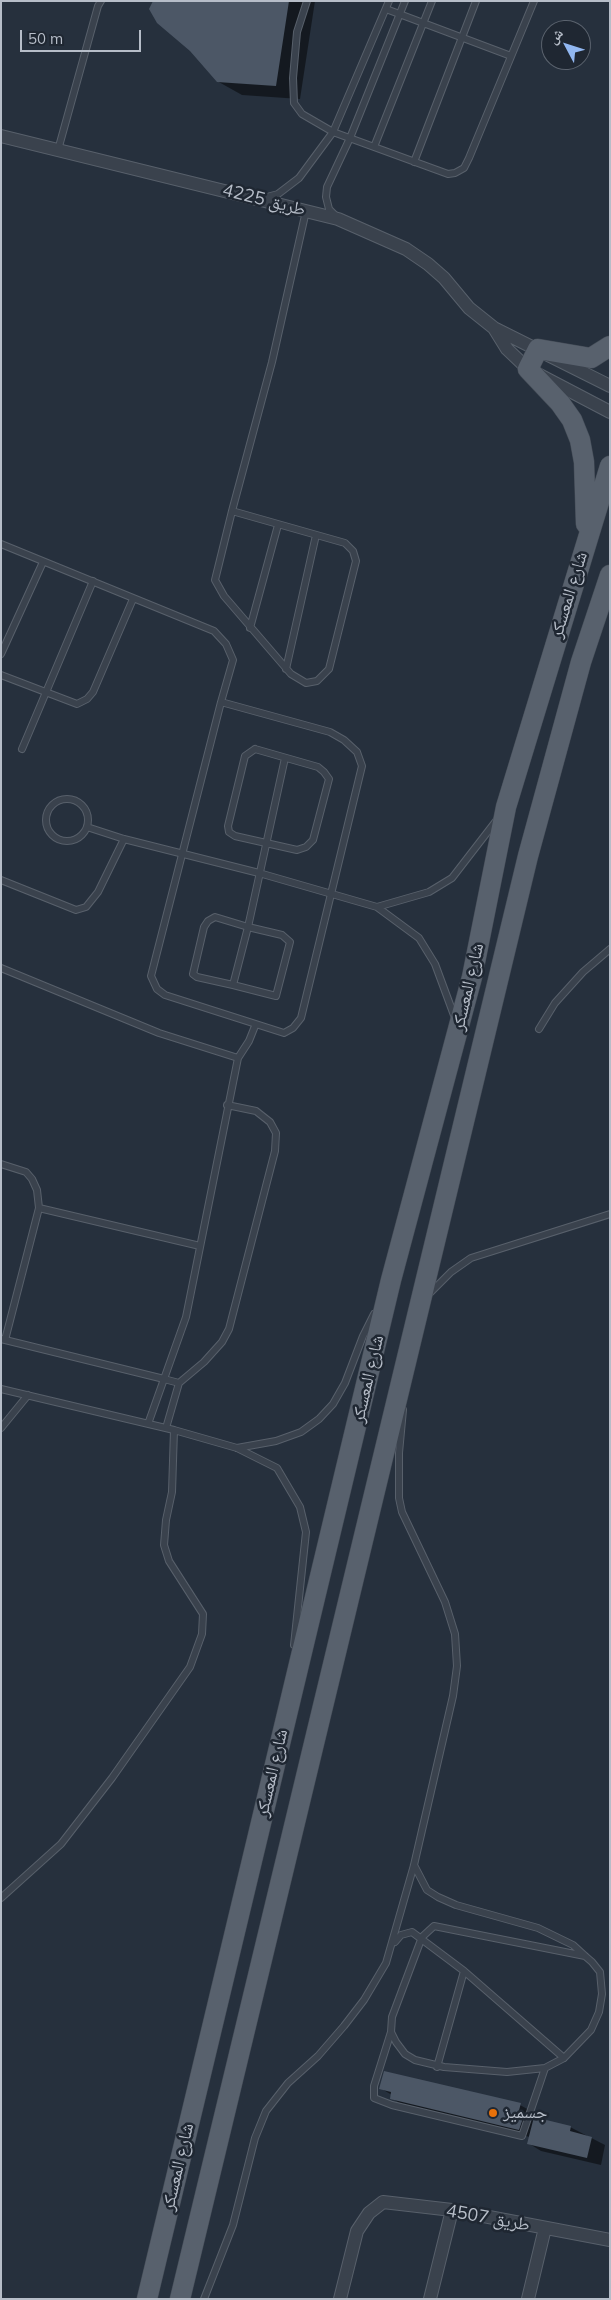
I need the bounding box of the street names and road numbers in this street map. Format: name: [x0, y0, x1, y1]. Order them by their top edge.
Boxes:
street label: طريق 4225: [220, 179, 308, 221]
street label: شارع المعسكر: [546, 549, 592, 641]
street label: شارع المعسكر: [447, 941, 489, 1033]
street label: شارع المعسكر: [347, 1333, 389, 1425]
street label: شارع المعسكر: [251, 1727, 293, 1819]
street label: شارع المعسكر: [157, 2121, 199, 2213]
street label: طريق 4507: [444, 2200, 532, 2236]

